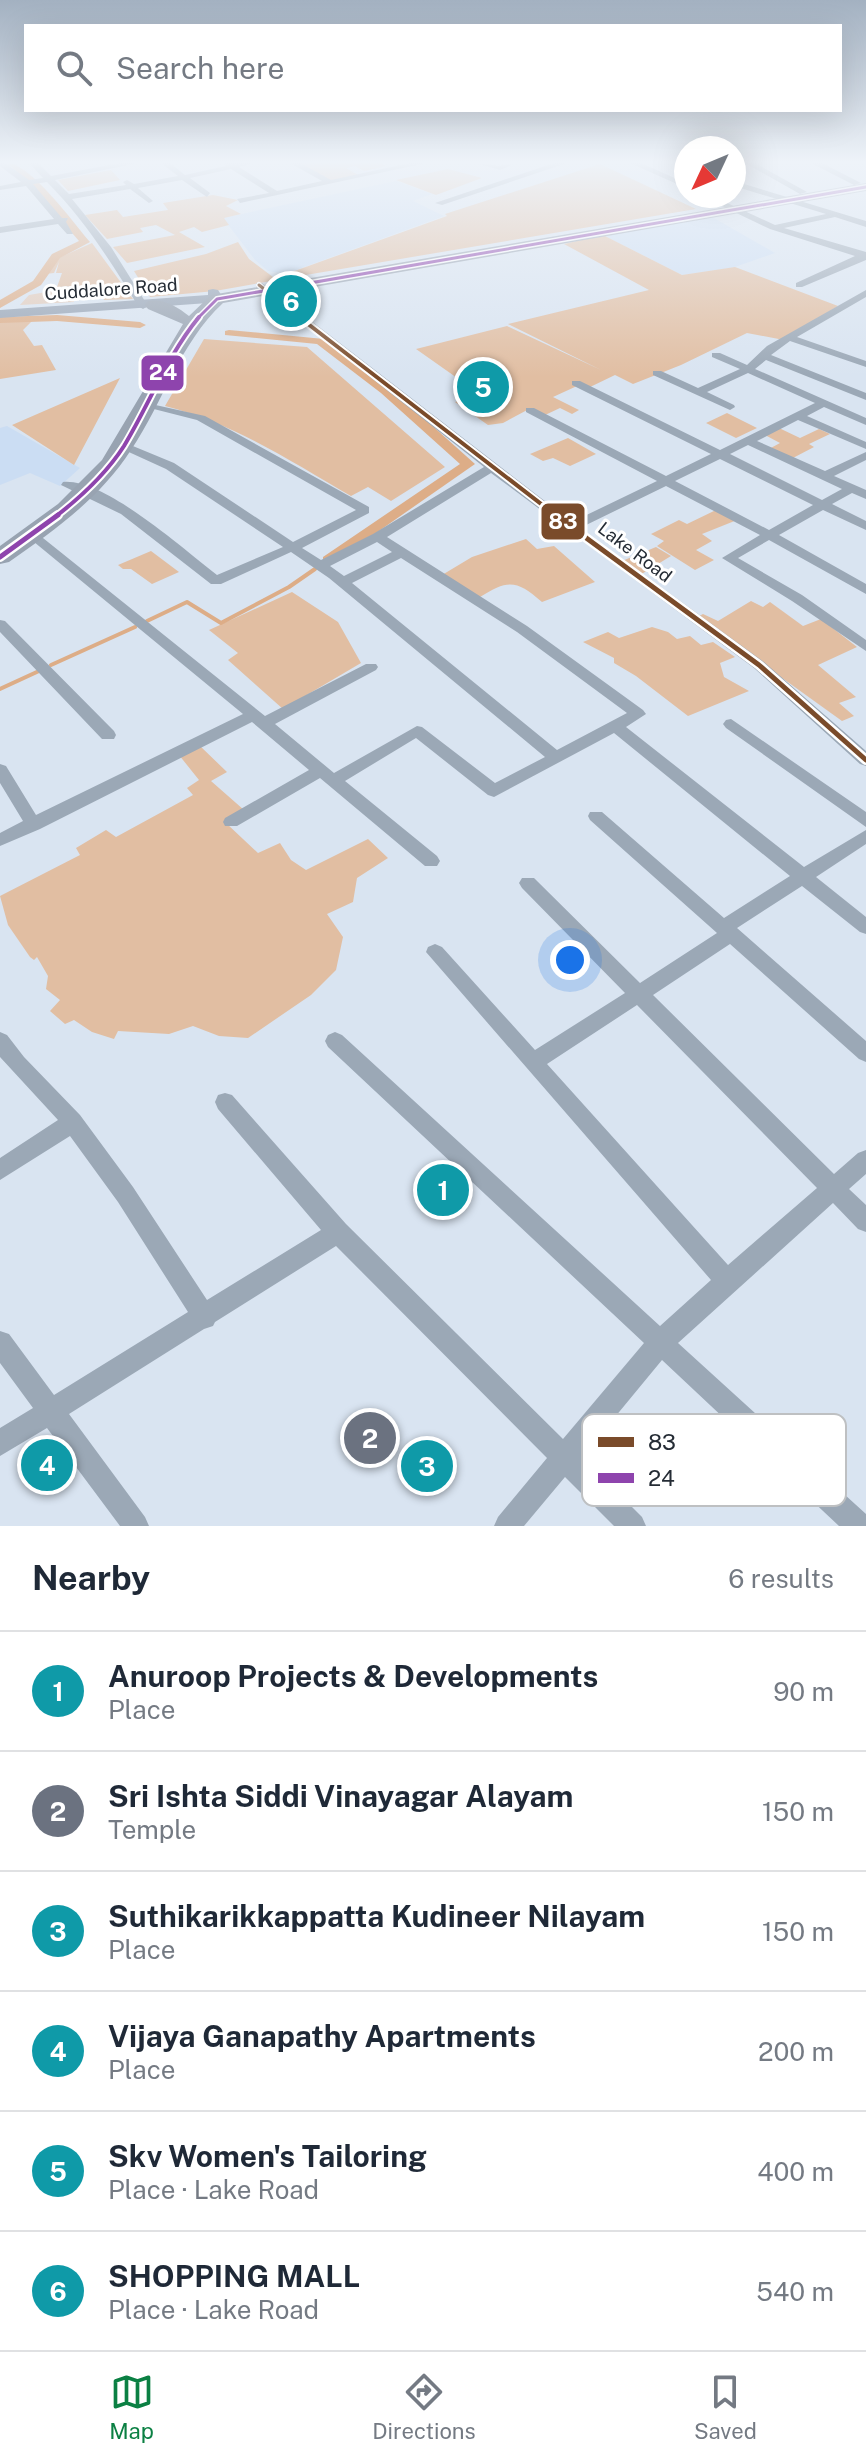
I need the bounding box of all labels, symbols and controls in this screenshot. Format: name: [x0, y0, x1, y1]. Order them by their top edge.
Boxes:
search box: [24, 24, 842, 112]
icon: search: [52, 46, 96, 90]
text: Search here: [116, 50, 284, 86]
north arrow: [674, 136, 746, 208]
pin: 6: [265, 271, 317, 331]
street label: Cuddalore Road: [44, 274, 178, 304]
line badge: 24: [140, 354, 185, 392]
pin: 5: [457, 357, 509, 417]
text: 24: [149, 359, 177, 385]
line badge: 83: [540, 502, 586, 541]
text: 83: [548, 508, 578, 534]
street label: Lake Road: [594, 517, 676, 587]
your location: [550, 940, 590, 980]
pin: 1: [417, 1160, 469, 1220]
pin: 2: [344, 1408, 396, 1468]
legend: [582, 1414, 846, 1506]
text: 83: [648, 1429, 676, 1455]
pin: 4: [21, 1435, 73, 1495]
pin: 3: [401, 1436, 453, 1496]
text: 24: [648, 1465, 675, 1491]
text: Nearby: [32, 1558, 150, 1598]
text: 6 results: [728, 1563, 834, 1594]
text: Anuroop Projects & Developments: [108, 1658, 598, 1694]
text: 1: [52, 1676, 64, 1707]
text: 90 m: [773, 1676, 834, 1707]
text: Place: [108, 1694, 175, 1725]
text: Sri Ishta Siddi Vinayagar Alayam: [108, 1778, 573, 1814]
text: 2: [50, 1796, 66, 1827]
text: 150 m: [762, 1796, 834, 1827]
text: Temple: [108, 1814, 196, 1845]
text: Suthikarikkappatta Kudineer Nilayam: [108, 1898, 645, 1934]
text: 3: [49, 1916, 67, 1947]
text: 150 m: [762, 1916, 834, 1947]
text: Place: [108, 1934, 175, 1965]
text: Vijaya Ganapathy Apartments: [108, 2018, 536, 2054]
text: 4: [49, 2036, 67, 2067]
text: 200 m: [758, 2036, 834, 2067]
text: Place: [108, 2054, 175, 2085]
text: Skv Women's Tailoring: [108, 2138, 427, 2174]
text: 5: [49, 2156, 67, 2187]
text: 400 m: [757, 2156, 834, 2187]
text: Place · Lake Road: [108, 2174, 319, 2205]
text: SHOPPING MALL: [108, 2258, 360, 2294]
text: 6: [49, 2276, 67, 2307]
text: 540 m: [756, 2276, 834, 2307]
text: Place · Lake Road: [108, 2294, 319, 2325]
tab: Map: [109, 2370, 154, 2444]
tab: Directions: [372, 2370, 476, 2444]
tab: Saved: [694, 2370, 757, 2444]

